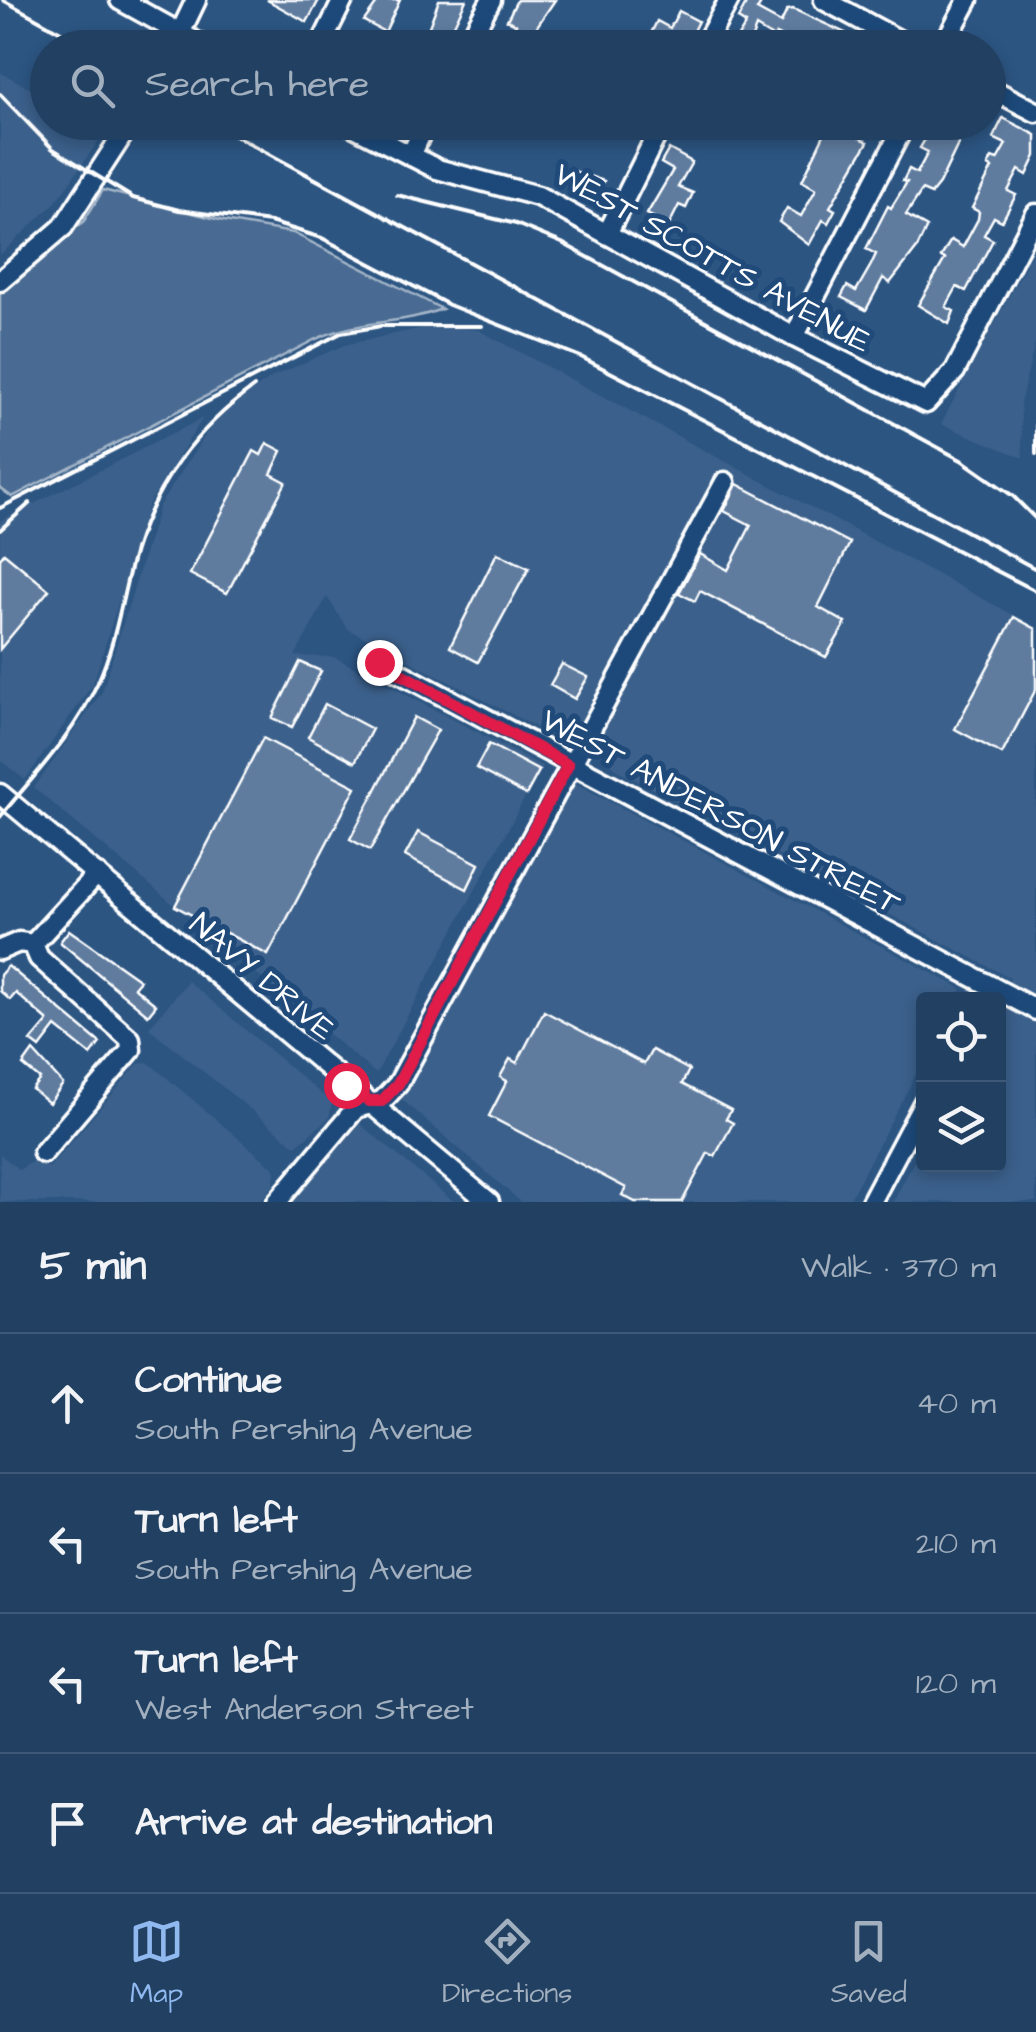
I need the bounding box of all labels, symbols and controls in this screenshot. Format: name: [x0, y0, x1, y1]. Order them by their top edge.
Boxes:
search box: [30, 30, 1006, 140]
icon: search: [65, 58, 120, 113]
text: Search here: [145, 59, 369, 111]
street label: WEST SCOTTS AVENUE: [545, 152, 879, 364]
route end: [357, 640, 403, 686]
street label: WEST ANDERSON STREET: [533, 698, 908, 926]
street label: NAVY DRIVE: [179, 903, 345, 1052]
map controls: [916, 992, 1006, 1172]
button: locate: [916, 992, 1006, 1082]
route start: [324, 1063, 370, 1109]
button: layers: [916, 1082, 1006, 1172]
text: 5 min: [40, 1238, 147, 1296]
text: Walk · 370 m: [801, 1245, 996, 1290]
text: Continue: [135, 1355, 282, 1407]
icon: ahead: [40, 1376, 95, 1431]
text: 40 m: [916, 1381, 996, 1426]
text: South Pershing Avenue: [135, 1407, 473, 1452]
text: Turn left: [135, 1495, 298, 1547]
icon: left: [40, 1516, 95, 1571]
text: 210 m: [916, 1521, 996, 1566]
text: South Pershing Avenue: [135, 1547, 473, 1592]
text: Turn left: [135, 1635, 298, 1687]
icon: left: [40, 1656, 95, 1711]
text: 120 m: [916, 1661, 996, 1706]
text: West Anderson Street: [135, 1687, 474, 1732]
icon: arrive: [40, 1796, 95, 1851]
text: Arrive at destination: [135, 1797, 492, 1849]
tab: Map: [129, 1914, 184, 2013]
tab: Directions: [442, 1914, 572, 2013]
tab: Saved: [831, 1914, 907, 2013]

